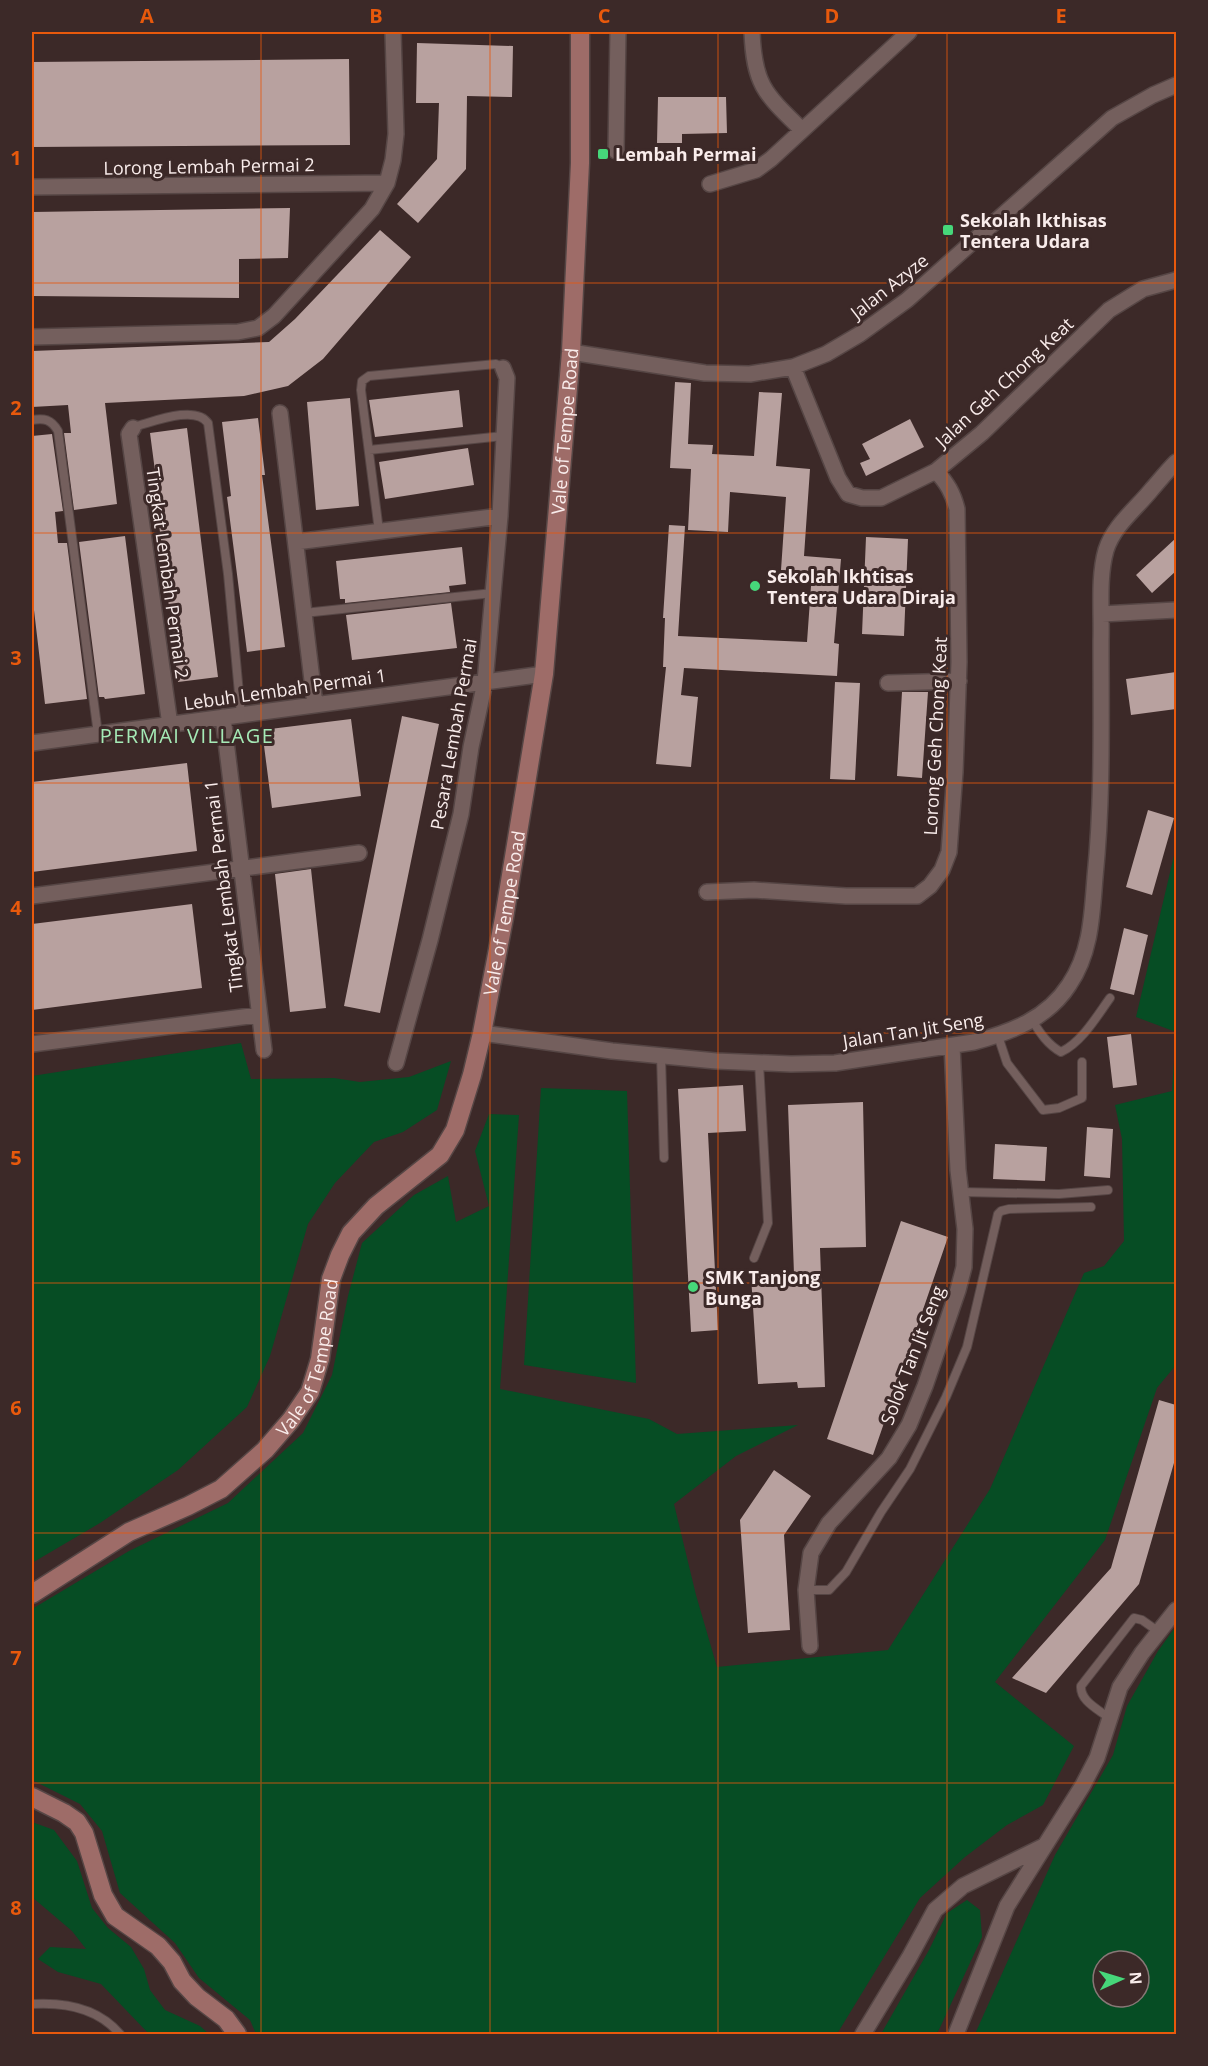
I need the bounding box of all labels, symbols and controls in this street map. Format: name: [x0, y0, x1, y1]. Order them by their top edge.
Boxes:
text: A: [140, 2, 154, 29]
text: B: [369, 2, 383, 29]
text: C: [598, 2, 611, 29]
text: D: [825, 2, 839, 29]
text: E: [1055, 2, 1067, 29]
place label: Lembah Permai: [615, 142, 756, 166]
text: 1: [10, 144, 22, 171]
marker: Lembah Permai: [596, 147, 610, 161]
street label: Lorong Lembah Permai 2: [103, 152, 315, 180]
place label: Sekolah Ikthisas Tentera Udara: [960, 208, 1107, 253]
marker: Sekolah Ikthisas Tentera Udara: [941, 223, 955, 237]
street label: Jalan Azyze: [844, 248, 933, 325]
street label: Jalan Geh Chong Keat: [928, 312, 1078, 454]
street label: Vale of Tempe Road: [545, 347, 583, 516]
text: 2: [10, 394, 22, 421]
street label: Tingkat Lembah Permai 2: [141, 466, 195, 680]
place label: Sekolah Ikhtisas Tentera Udara Diraja: [767, 564, 956, 609]
marker: Sekolah Ikhtisas Tentera Udara Diraja: [748, 579, 762, 593]
street label: Pesara Lembah Permai: [424, 636, 482, 832]
street label: Lorong Geh Chong Keat: [918, 636, 952, 836]
text: 3: [10, 644, 22, 671]
street label: Lebuh Lembah Permai 1: [182, 663, 388, 715]
district label: PERMAI VILLAGE: [100, 722, 274, 749]
street label: Tingkat Lembah Permai 1: [198, 779, 248, 993]
street label: Vale of Tempe Road: [477, 829, 530, 998]
text: 4: [10, 894, 22, 921]
street label: Jalan Tan Jit Seng: [839, 1007, 985, 1053]
text: 5: [10, 1144, 22, 1171]
place label: SMK Tanjong Bunga: [705, 1265, 820, 1310]
street label: Vale of Tempe Road: [270, 1277, 343, 1441]
marker: SMK Tanjong Bunga: [686, 1280, 700, 1294]
street label: Solok Tan Jit Seng: [874, 1282, 950, 1428]
text: 6: [10, 1394, 22, 1421]
text: 7: [10, 1644, 22, 1671]
text: 8: [10, 1894, 22, 1921]
north arrow: [1091, 1949, 1151, 2009]
text: N: [1125, 1971, 1147, 1985]

